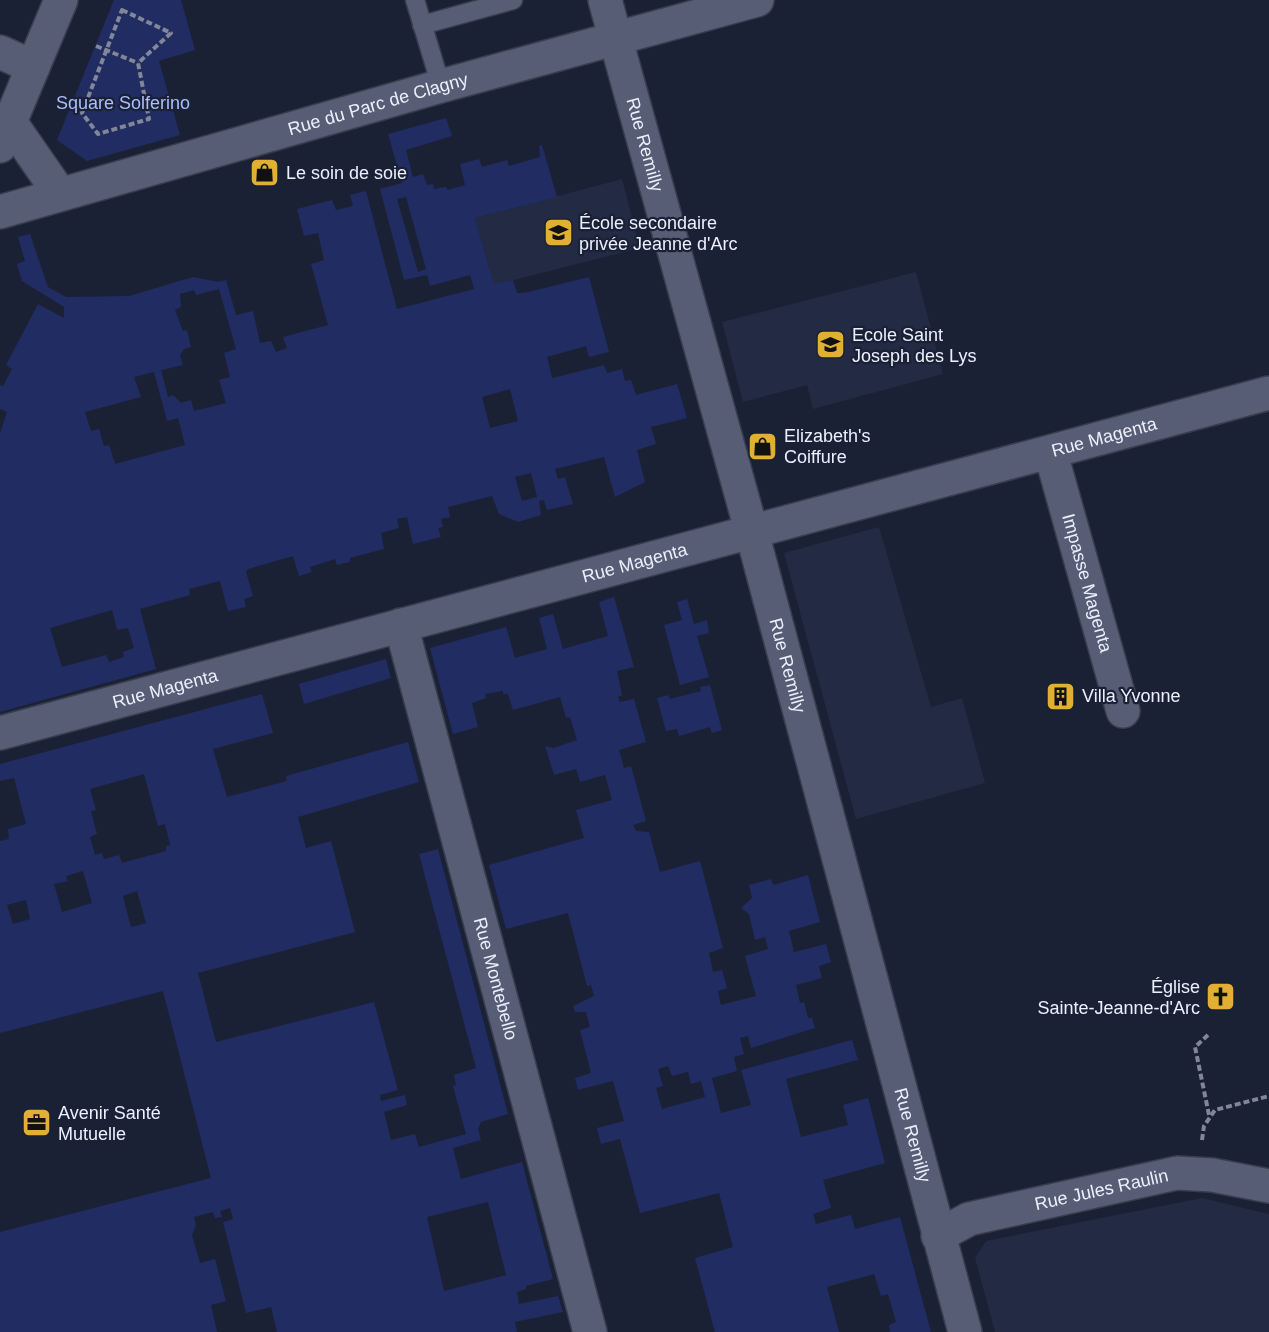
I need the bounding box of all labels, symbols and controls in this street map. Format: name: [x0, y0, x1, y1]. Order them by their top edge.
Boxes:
street label: Rue du Parc de Clagny: [286, 69, 470, 139]
park label: Square Solferino: [56, 93, 190, 113]
street label: Rue Remilly: [622, 95, 667, 194]
shop icon: Le soin de soie: [249, 157, 281, 189]
place label: Le soin de soie: [286, 163, 407, 183]
place label: École secondaire privée Jeanne d'Arc: [579, 213, 738, 254]
school or university icon: École secondaire privée Jeanne d'Arc: [542, 217, 574, 249]
place label: Ecole Saint Joseph des Lys: [852, 325, 976, 366]
school or university icon: Ecole Saint Joseph des Lys: [815, 329, 847, 361]
street label: Rue Magenta: [1049, 413, 1160, 461]
place label: Elizabeth's Coiffure: [784, 426, 870, 467]
shop icon: Elizabeth's Coiffure: [747, 430, 779, 462]
street label: Impasse Magenta: [1058, 511, 1116, 656]
street label: Rue Magenta: [580, 539, 690, 587]
street label: Rue Remilly: [765, 616, 810, 715]
street label: Rue Magenta: [110, 665, 221, 712]
building icon: Villa Yvonne: [1045, 680, 1077, 712]
place label: Villa Yvonne: [1082, 686, 1180, 706]
street label: Rue Montebello: [470, 915, 521, 1042]
place label: Église Sainte-Jeanne-d'Arc: [1037, 977, 1200, 1018]
church icon: Église Sainte-Jeanne-d'Arc: [1205, 981, 1237, 1013]
street label: Rue Remilly: [890, 1086, 935, 1185]
place label: Avenir Santé Mutuelle: [58, 1103, 161, 1144]
office icon: Avenir Santé Mutuelle: [21, 1107, 53, 1139]
street label: Rue Jules Raulin: [1033, 1165, 1170, 1214]

